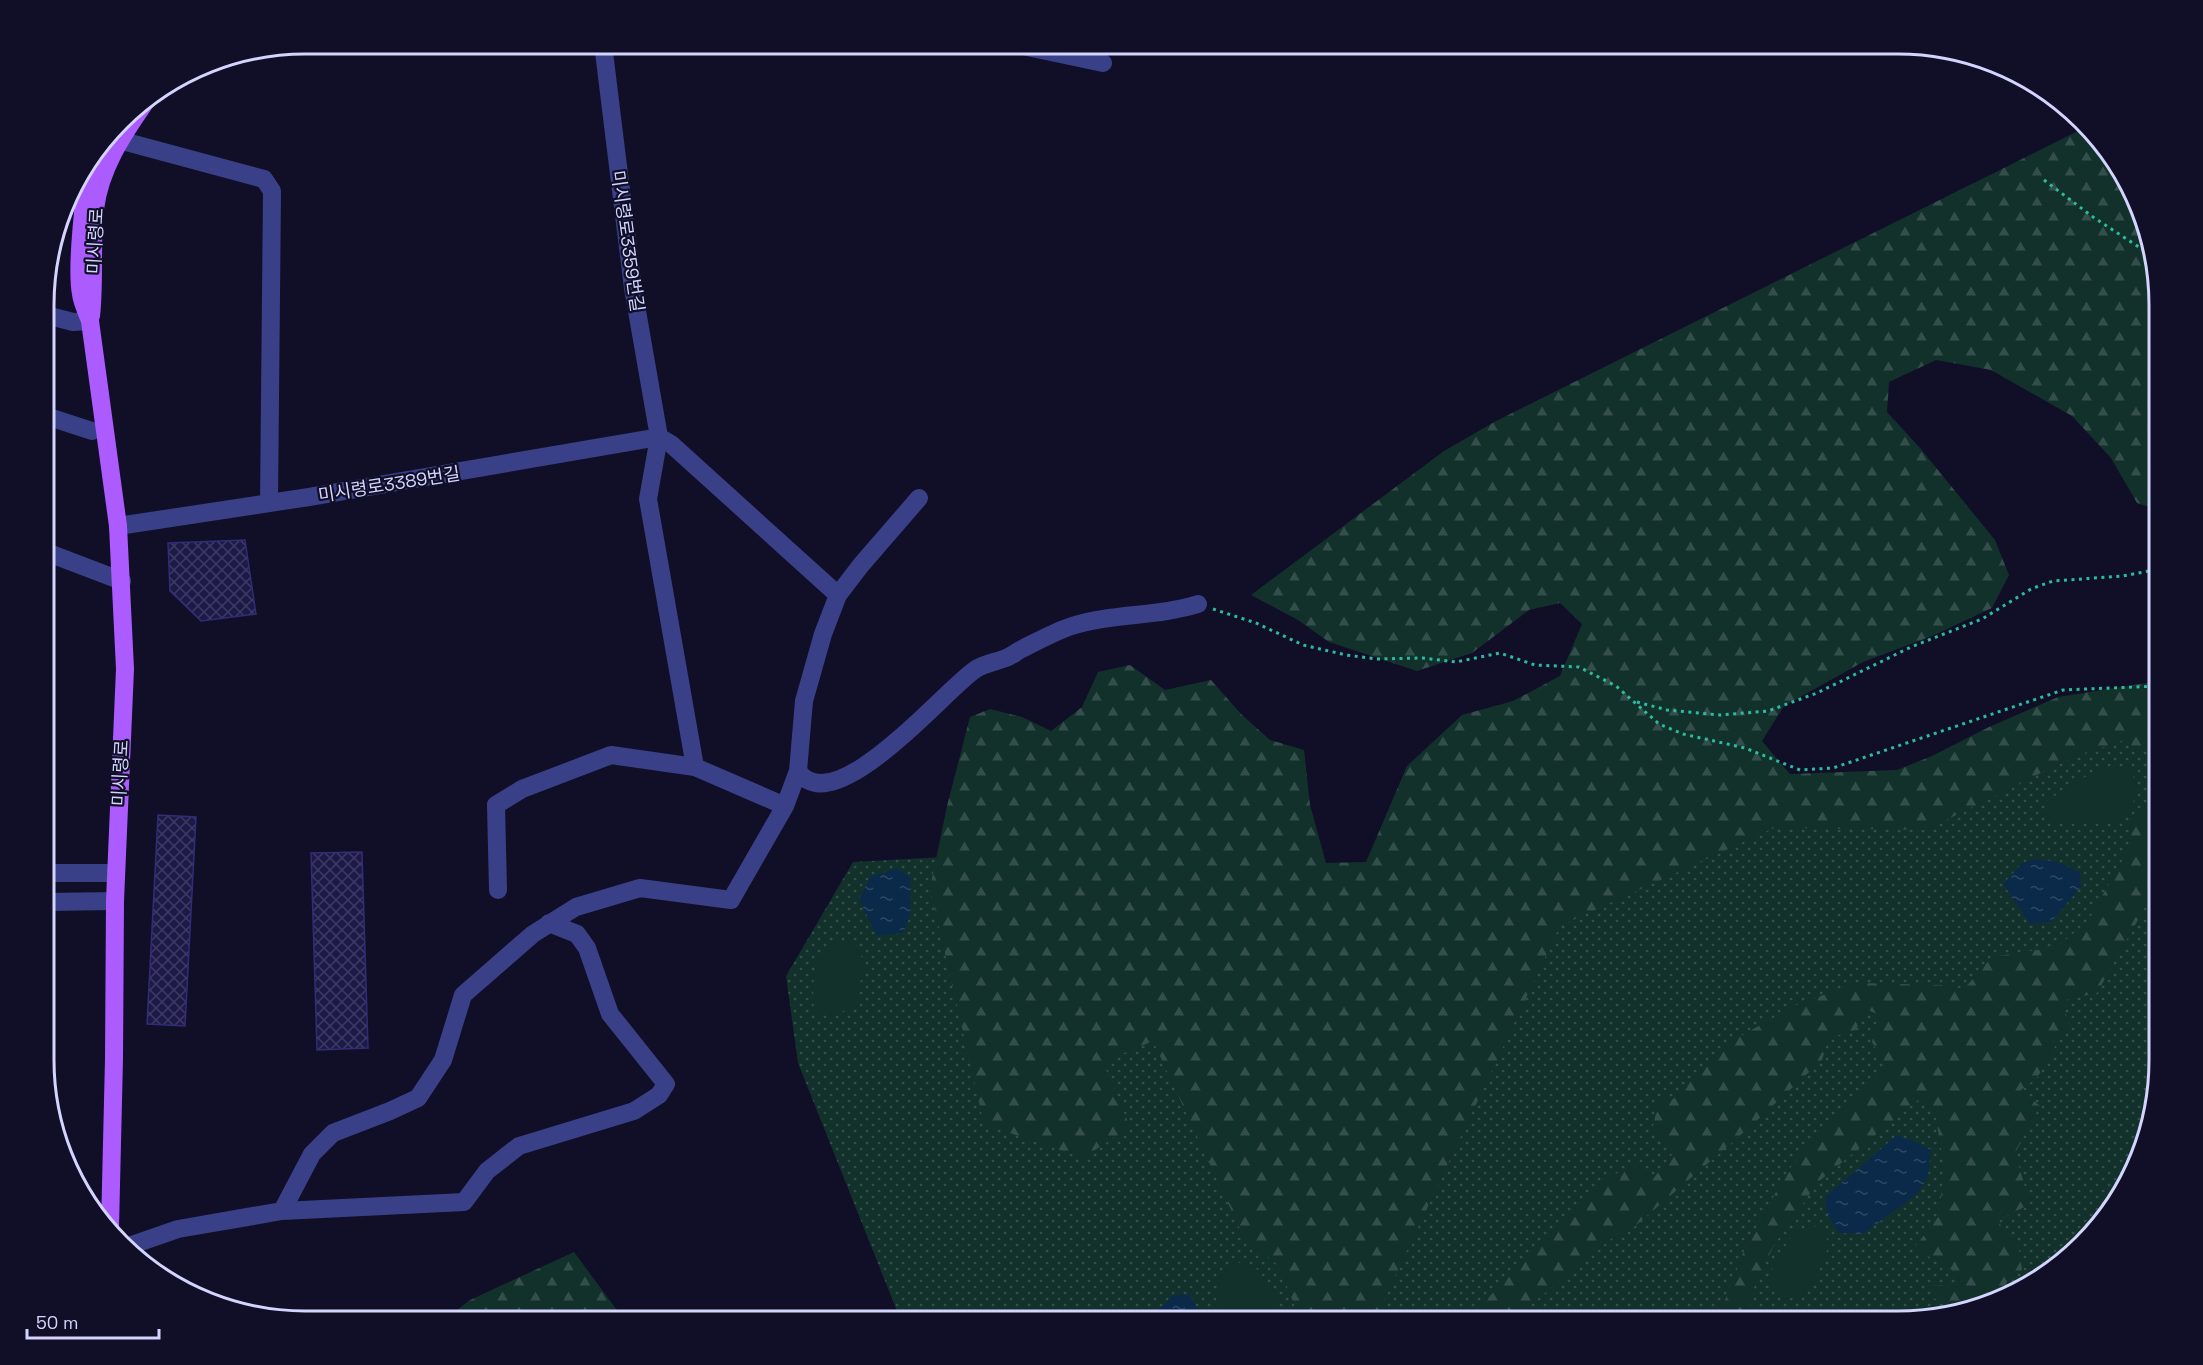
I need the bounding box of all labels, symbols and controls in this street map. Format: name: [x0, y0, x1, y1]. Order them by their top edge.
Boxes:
street label: 미시령로3359번길: [607, 169, 649, 313]
street label: 미시령로: [82, 207, 108, 275]
street label: 미시령로3389번길: [316, 461, 462, 507]
street label: 미시령로: [107, 739, 133, 807]
scale bar: [27, 1302, 159, 1340]
text: 50 m: [36, 1311, 78, 1334]

